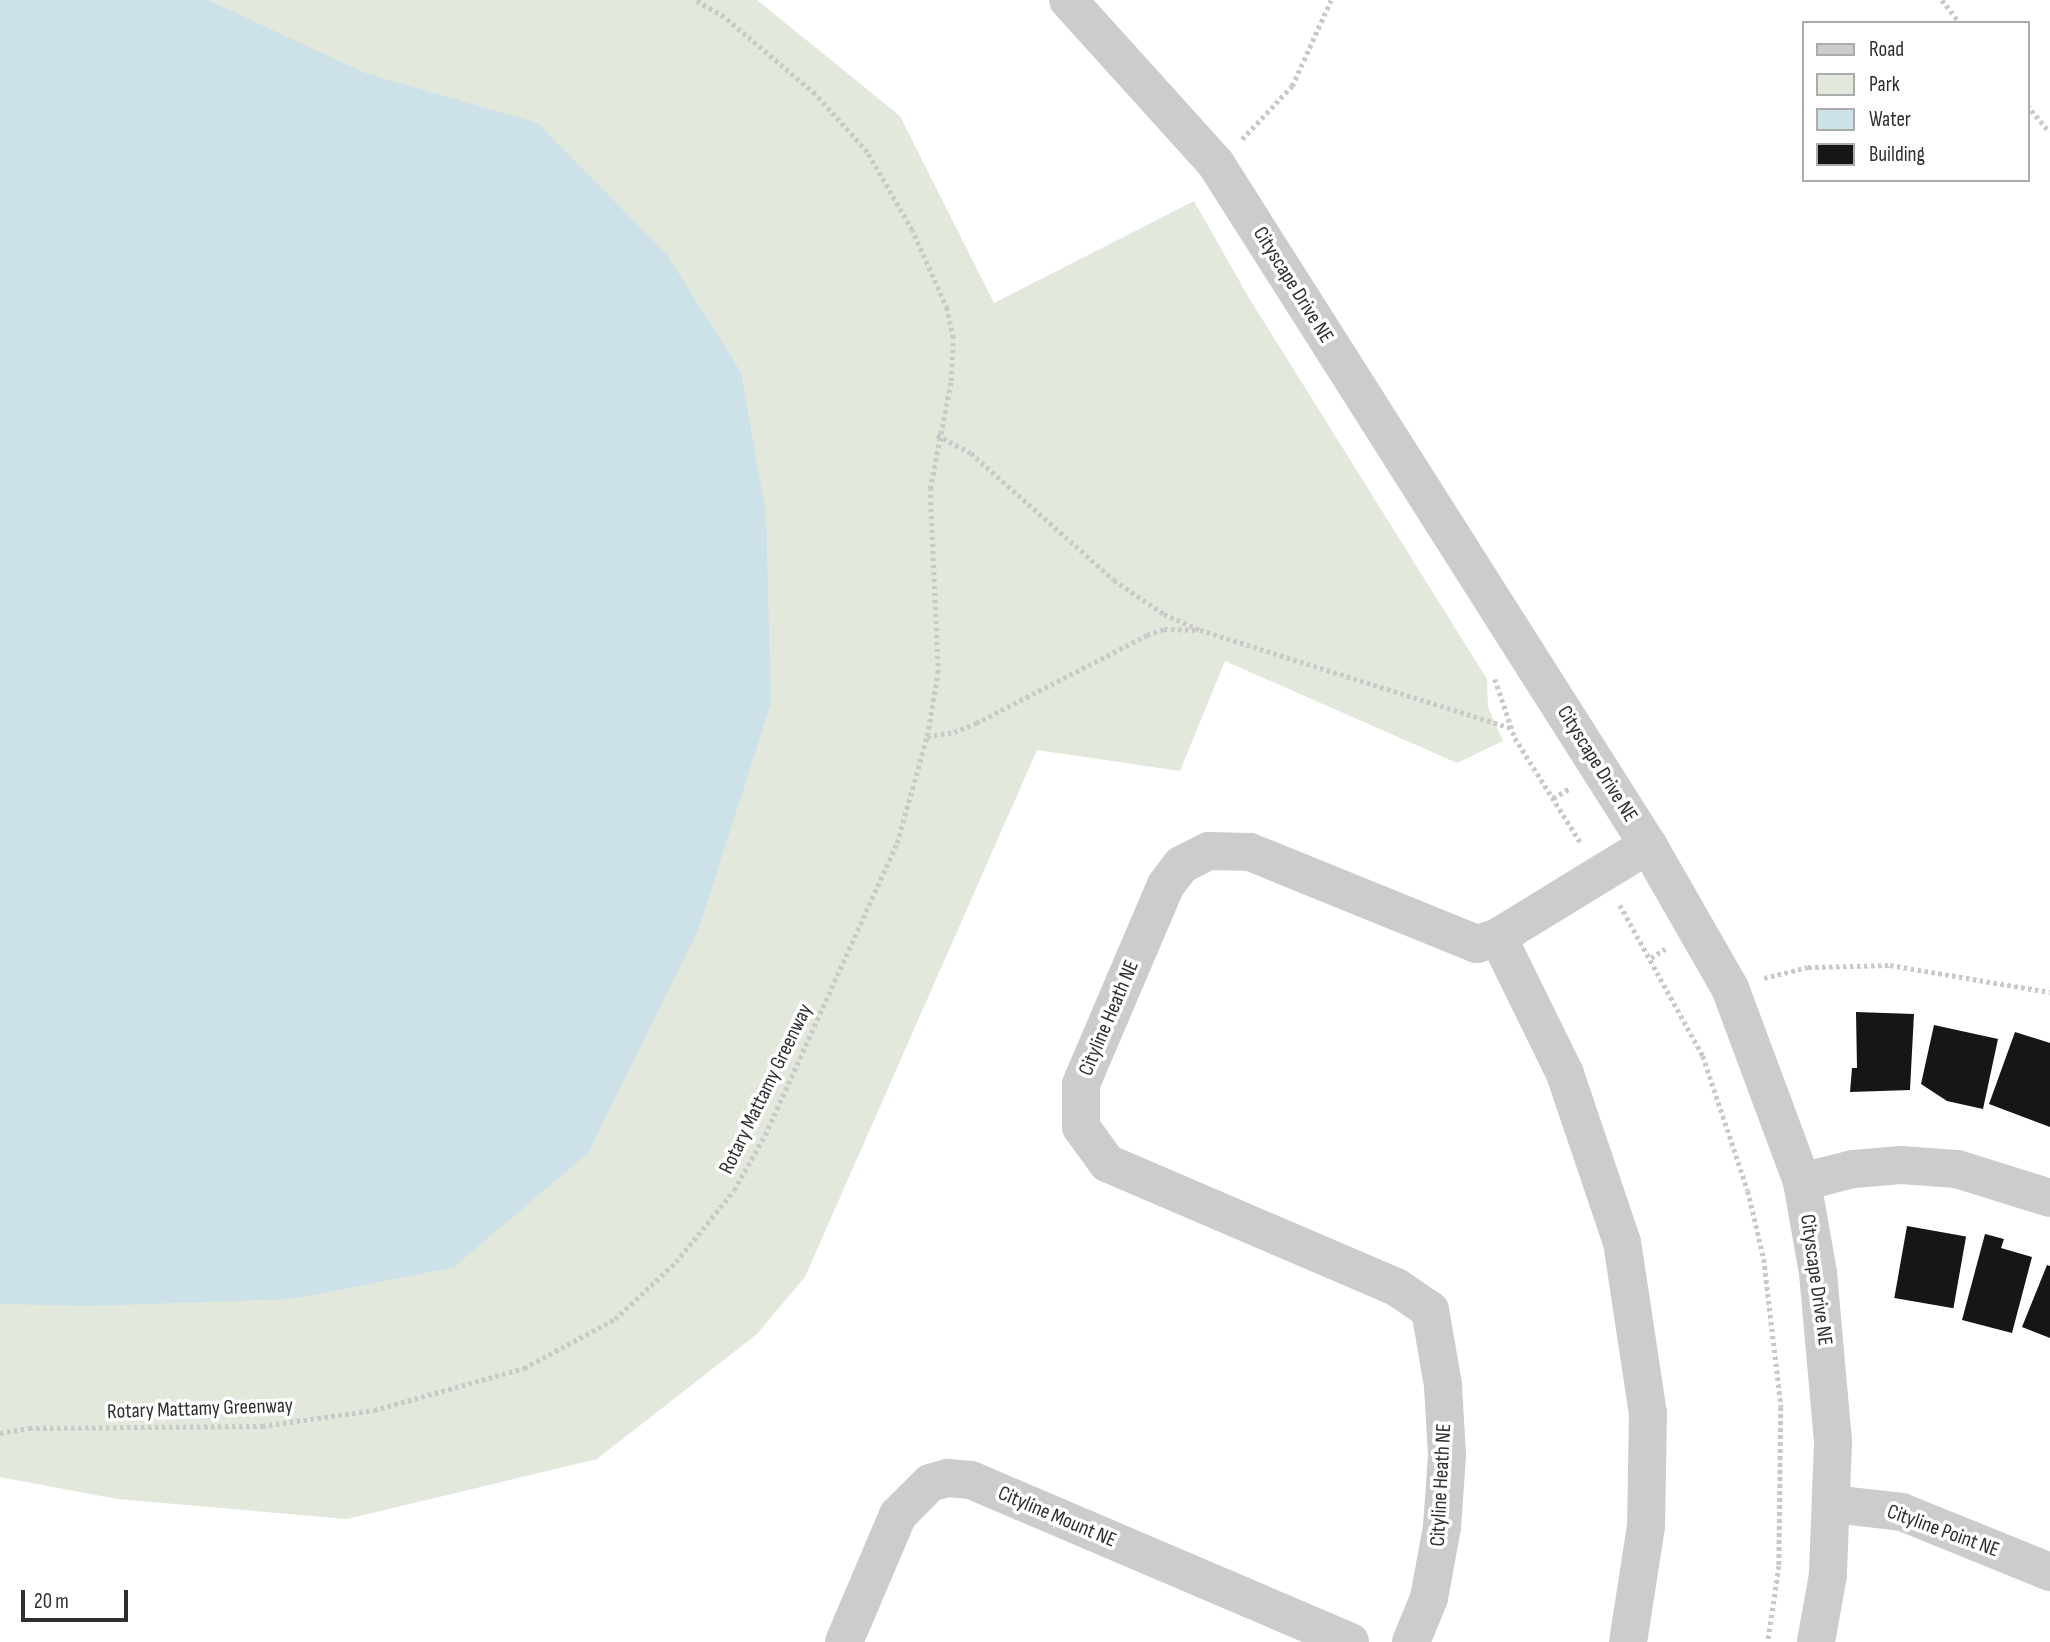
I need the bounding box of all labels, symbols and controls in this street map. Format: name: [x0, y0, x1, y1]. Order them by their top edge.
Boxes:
legend: [1801, 21, 2029, 182]
text: Road: [1869, 37, 1904, 62]
text: Park: [1869, 72, 1900, 97]
text: Water: [1869, 107, 1911, 132]
text: Building: [1869, 142, 1925, 167]
street label: Cityscape Drive NE: [1247, 222, 1339, 348]
street label: Cityscape Drive NE: [1551, 701, 1643, 827]
street label: Cityline Heath NE: [1073, 956, 1145, 1080]
street label: Rotary Mattamy Greenway: [714, 1000, 818, 1178]
street label: Cityscape Drive NE: [1794, 1213, 1838, 1347]
street label: Rotary Mattamy Greenway: [107, 1393, 293, 1425]
street label: Cityline Heath NE: [1425, 1423, 1457, 1547]
street label: Cityline Mount NE: [994, 1481, 1120, 1553]
street label: Cityline Point NE: [1884, 1499, 2002, 1563]
scale bar: [24, 1576, 131, 1620]
text: 20 m: [34, 1589, 69, 1614]

